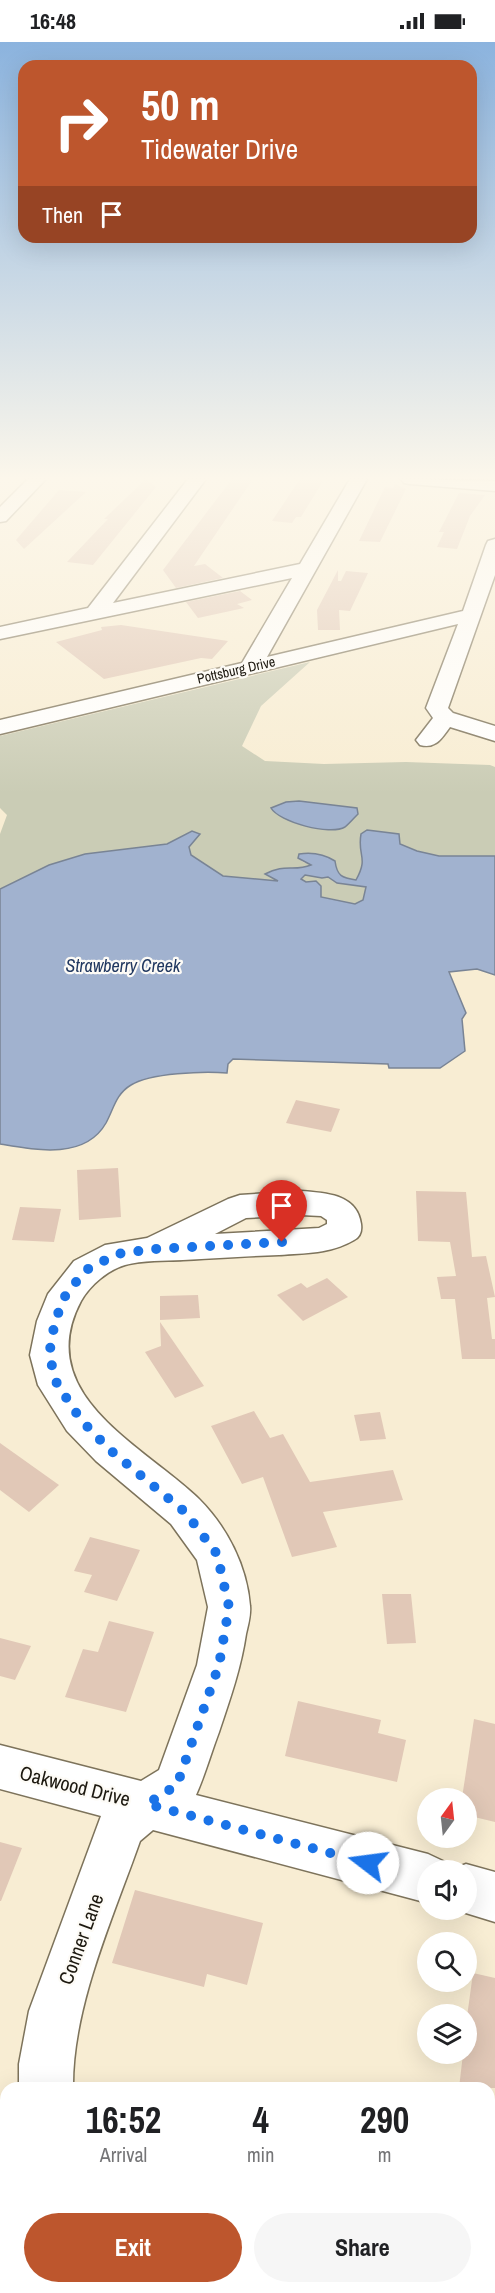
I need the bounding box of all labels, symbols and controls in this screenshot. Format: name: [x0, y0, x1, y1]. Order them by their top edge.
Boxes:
text: 16:48: [30, 6, 76, 36]
text: 50 m: [141, 77, 220, 133]
icon: right: [42, 84, 120, 162]
text: Tidewater Drive: [141, 131, 298, 167]
icon: arrive: [95, 198, 128, 231]
text: Then: [42, 200, 83, 230]
street label: Pottsburg Drive: [195, 652, 277, 688]
water label: Strawberry Creek: [66, 953, 181, 978]
pin: [256, 1180, 307, 1242]
icon: arrive: [265, 1189, 298, 1222]
street label: Oakwood Drive: [17, 1759, 133, 1812]
north arrow: [417, 1788, 477, 1848]
map controls: [417, 1788, 477, 2064]
position arrow: [336, 1831, 400, 1895]
button: sound: [417, 1860, 477, 1920]
street label: Conner Lane: [52, 1890, 109, 1988]
button: search: [417, 1932, 477, 1992]
button: layers: [417, 2004, 477, 2064]
text: 16:52: [86, 2096, 161, 2144]
text: 4: [252, 2096, 269, 2144]
text: 290: [360, 2096, 409, 2144]
text: Arrival: [100, 2141, 147, 2168]
text: min: [247, 2141, 274, 2168]
text: m: [378, 2141, 391, 2168]
button: Exit: [24, 2213, 242, 2282]
button: Share: [254, 2213, 471, 2282]

